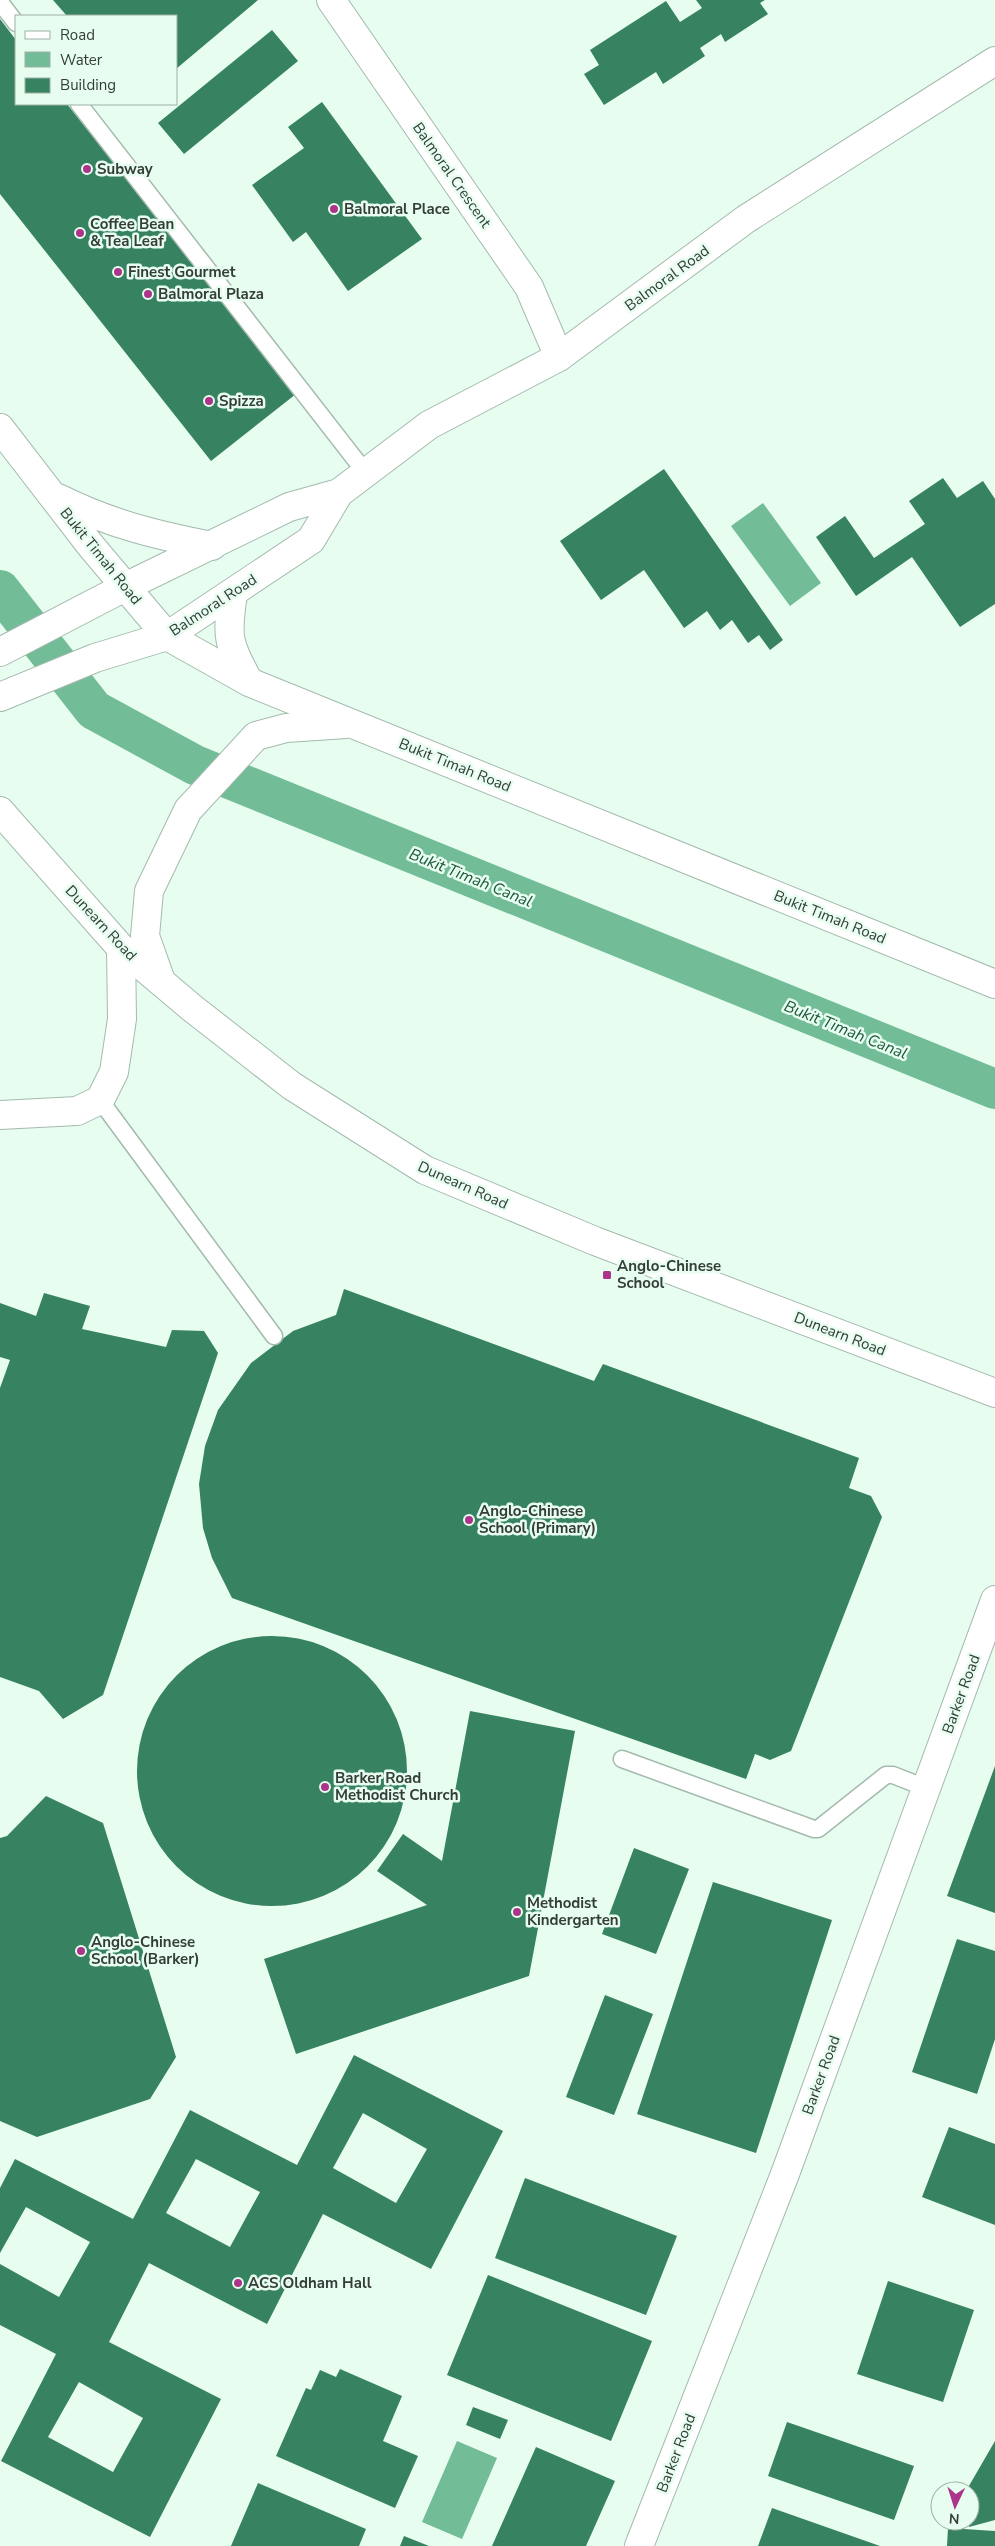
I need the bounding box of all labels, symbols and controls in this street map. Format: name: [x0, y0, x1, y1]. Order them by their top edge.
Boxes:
legend: [15, 15, 178, 105]
text: Road: [60, 25, 95, 45]
text: Water: [60, 50, 103, 70]
text: Building: [60, 75, 116, 95]
street label: Balmoral Crescent: [408, 118, 496, 232]
place label: Subway: [97, 159, 153, 179]
marker: Subway: [81, 163, 93, 175]
place label: Balmoral Place: [344, 199, 450, 219]
marker: Balmoral Place: [328, 203, 340, 215]
place label: Coffee Bean & Tea Leaf: [90, 214, 174, 251]
marker: Coffee Bean & Tea Leaf: [74, 227, 86, 239]
street label: Balmoral Road: [621, 240, 713, 316]
place label: Finest Gourmet: [128, 262, 236, 282]
marker: Finest Gourmet: [112, 266, 124, 278]
place label: Balmoral Plaza: [158, 284, 264, 304]
marker: Balmoral Plaza: [142, 288, 154, 300]
place label: Spizza: [219, 391, 264, 411]
marker: Spizza: [203, 395, 215, 407]
street label: Bukit Timah Road: [56, 503, 146, 609]
street label: Balmoral Road: [166, 569, 260, 641]
street label: Bukit Timah Road: [396, 733, 514, 797]
water label: Bukit Timah Canal: [406, 843, 536, 913]
street label: Dunearn Road: [61, 881, 141, 965]
street label: Bukit Timah Road: [771, 885, 889, 949]
water label: Bukit Timah Canal: [781, 995, 911, 1065]
street label: Dunearn Road: [415, 1156, 511, 1214]
place label: Anglo-Chinese School: [617, 1256, 721, 1293]
marker: Anglo-Chinese School: [601, 1269, 613, 1281]
street label: Dunearn Road: [791, 1307, 889, 1361]
place label: Anglo-Chinese School (Primary): [479, 1501, 596, 1538]
marker: Anglo-Chinese School (Primary): [463, 1514, 475, 1526]
street label: Barker Road: [937, 1652, 985, 1736]
place label: Barker Road Methodist Church: [335, 1768, 458, 1805]
marker: Barker Road Methodist Church: [319, 1781, 331, 1793]
place label: Methodist Kindergarten: [527, 1893, 619, 1930]
marker: Methodist Kindergarten: [511, 1906, 523, 1918]
place label: Anglo-Chinese School (Barker): [91, 1932, 200, 1969]
marker: Anglo-Chinese School (Barker): [75, 1945, 87, 1957]
street label: Barker Road: [797, 2033, 845, 2117]
place label: ACS Oldham Hall: [248, 2273, 372, 2293]
marker: ACS Oldham Hall: [232, 2277, 244, 2289]
street label: Barker Road: [652, 2411, 700, 2495]
north arrow: [930, 2481, 980, 2531]
text: N: [948, 2509, 960, 2528]

